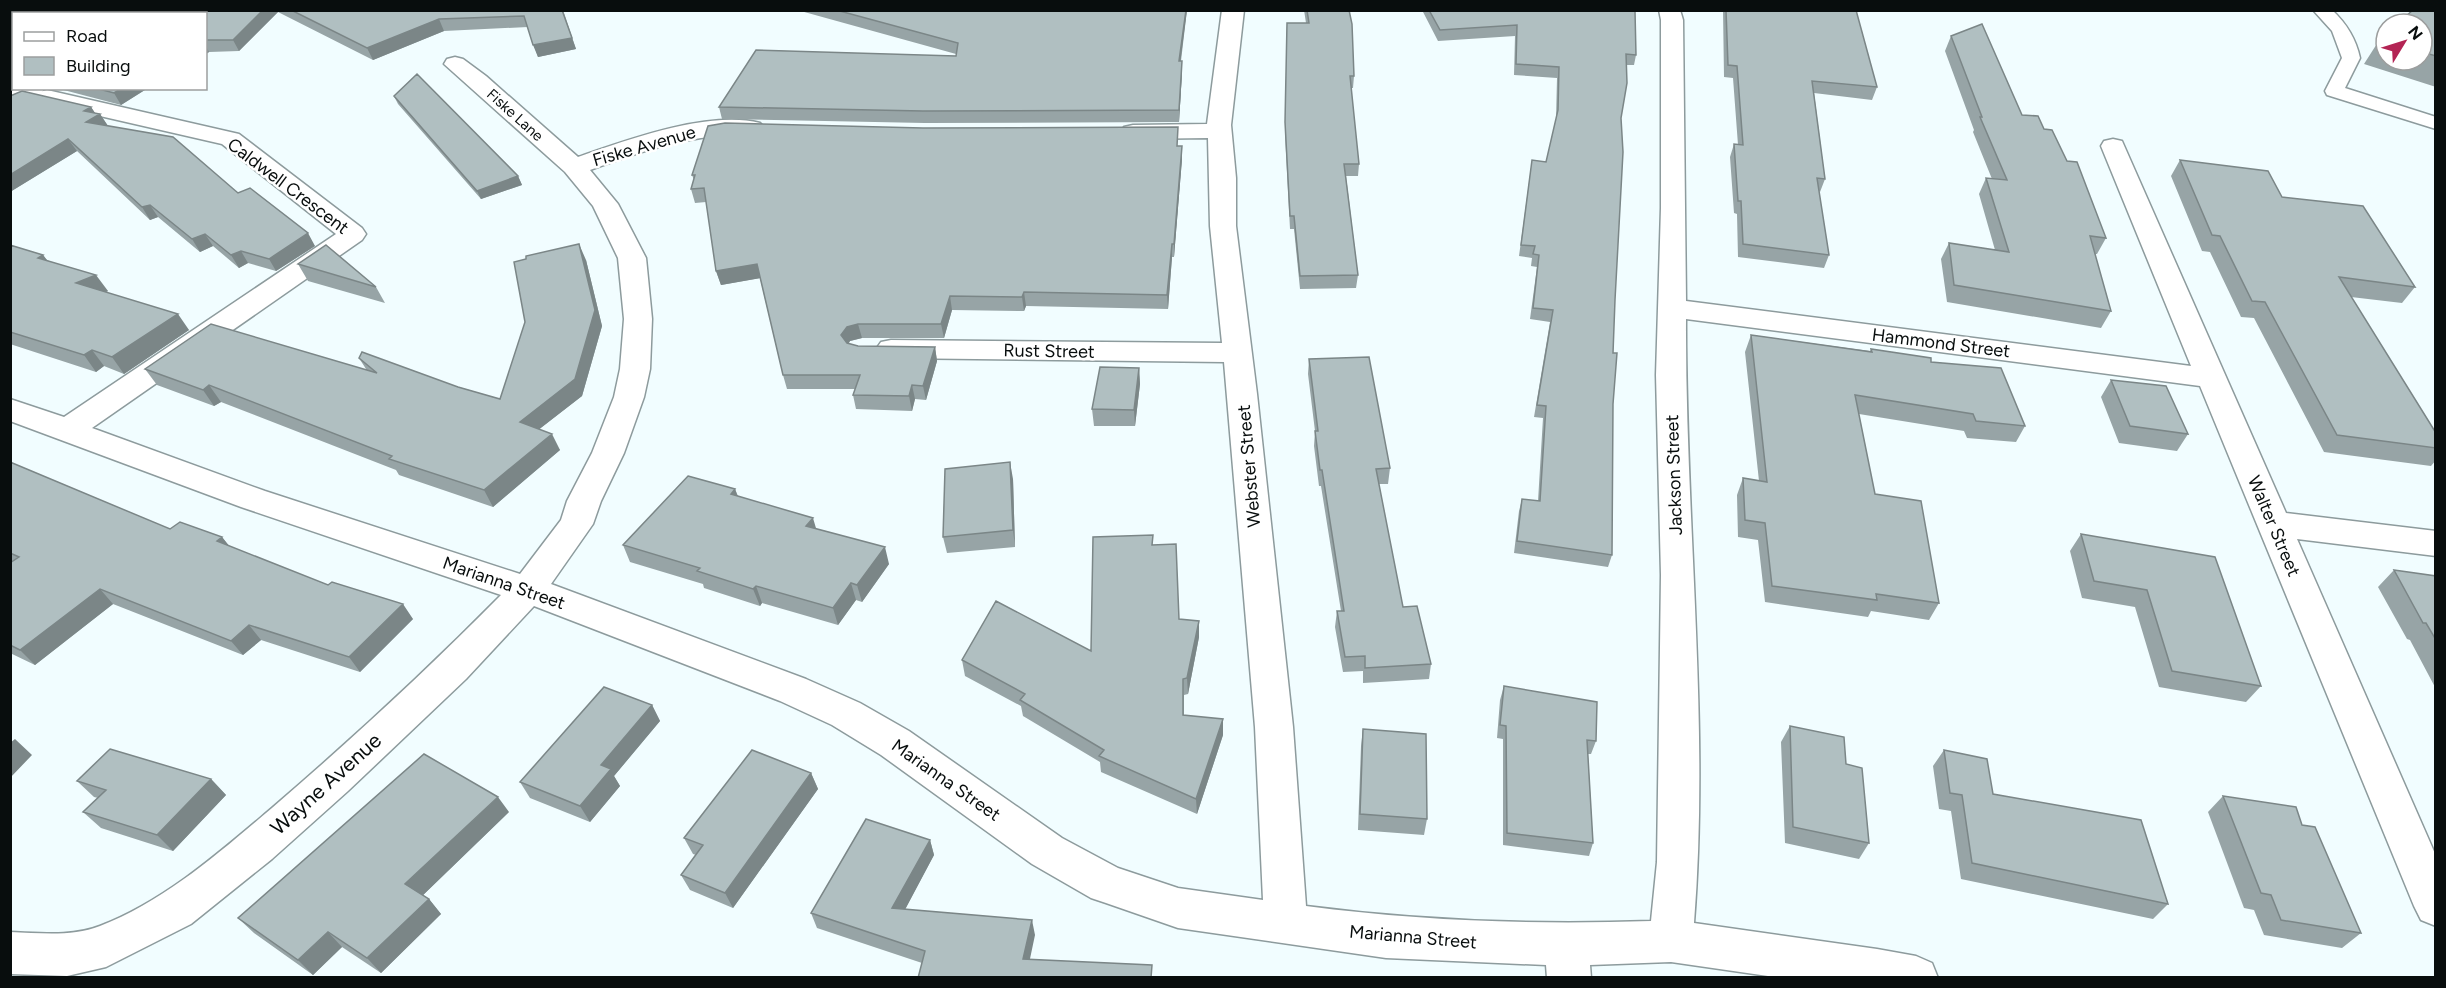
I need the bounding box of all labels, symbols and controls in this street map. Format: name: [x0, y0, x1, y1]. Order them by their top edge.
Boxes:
legend: [12, 12, 207, 90]
north arrow: [2374, 12, 2434, 72]
text: N: [2404, 22, 2427, 44]
text: Road: [66, 25, 107, 47]
text: Building: [66, 55, 131, 77]
street label: Fiske Lane: [483, 85, 547, 145]
street label: Fiske Avenue: [590, 121, 698, 171]
street label: Caldwell Crescent: [223, 133, 353, 239]
street label: Hammond Street: [1871, 324, 2012, 362]
street label: Rust Street: [1003, 339, 1095, 363]
street label: Webster Street: [1233, 404, 1265, 528]
street label: Jackson Street: [1661, 414, 1687, 536]
street label: Walter Street: [2243, 472, 2305, 580]
street label: Marianna Street: [440, 552, 568, 614]
street label: Wayne Avenue: [265, 727, 386, 840]
street label: Marianna Street: [887, 734, 1005, 826]
street label: Marianna Street: [1348, 920, 1478, 954]

